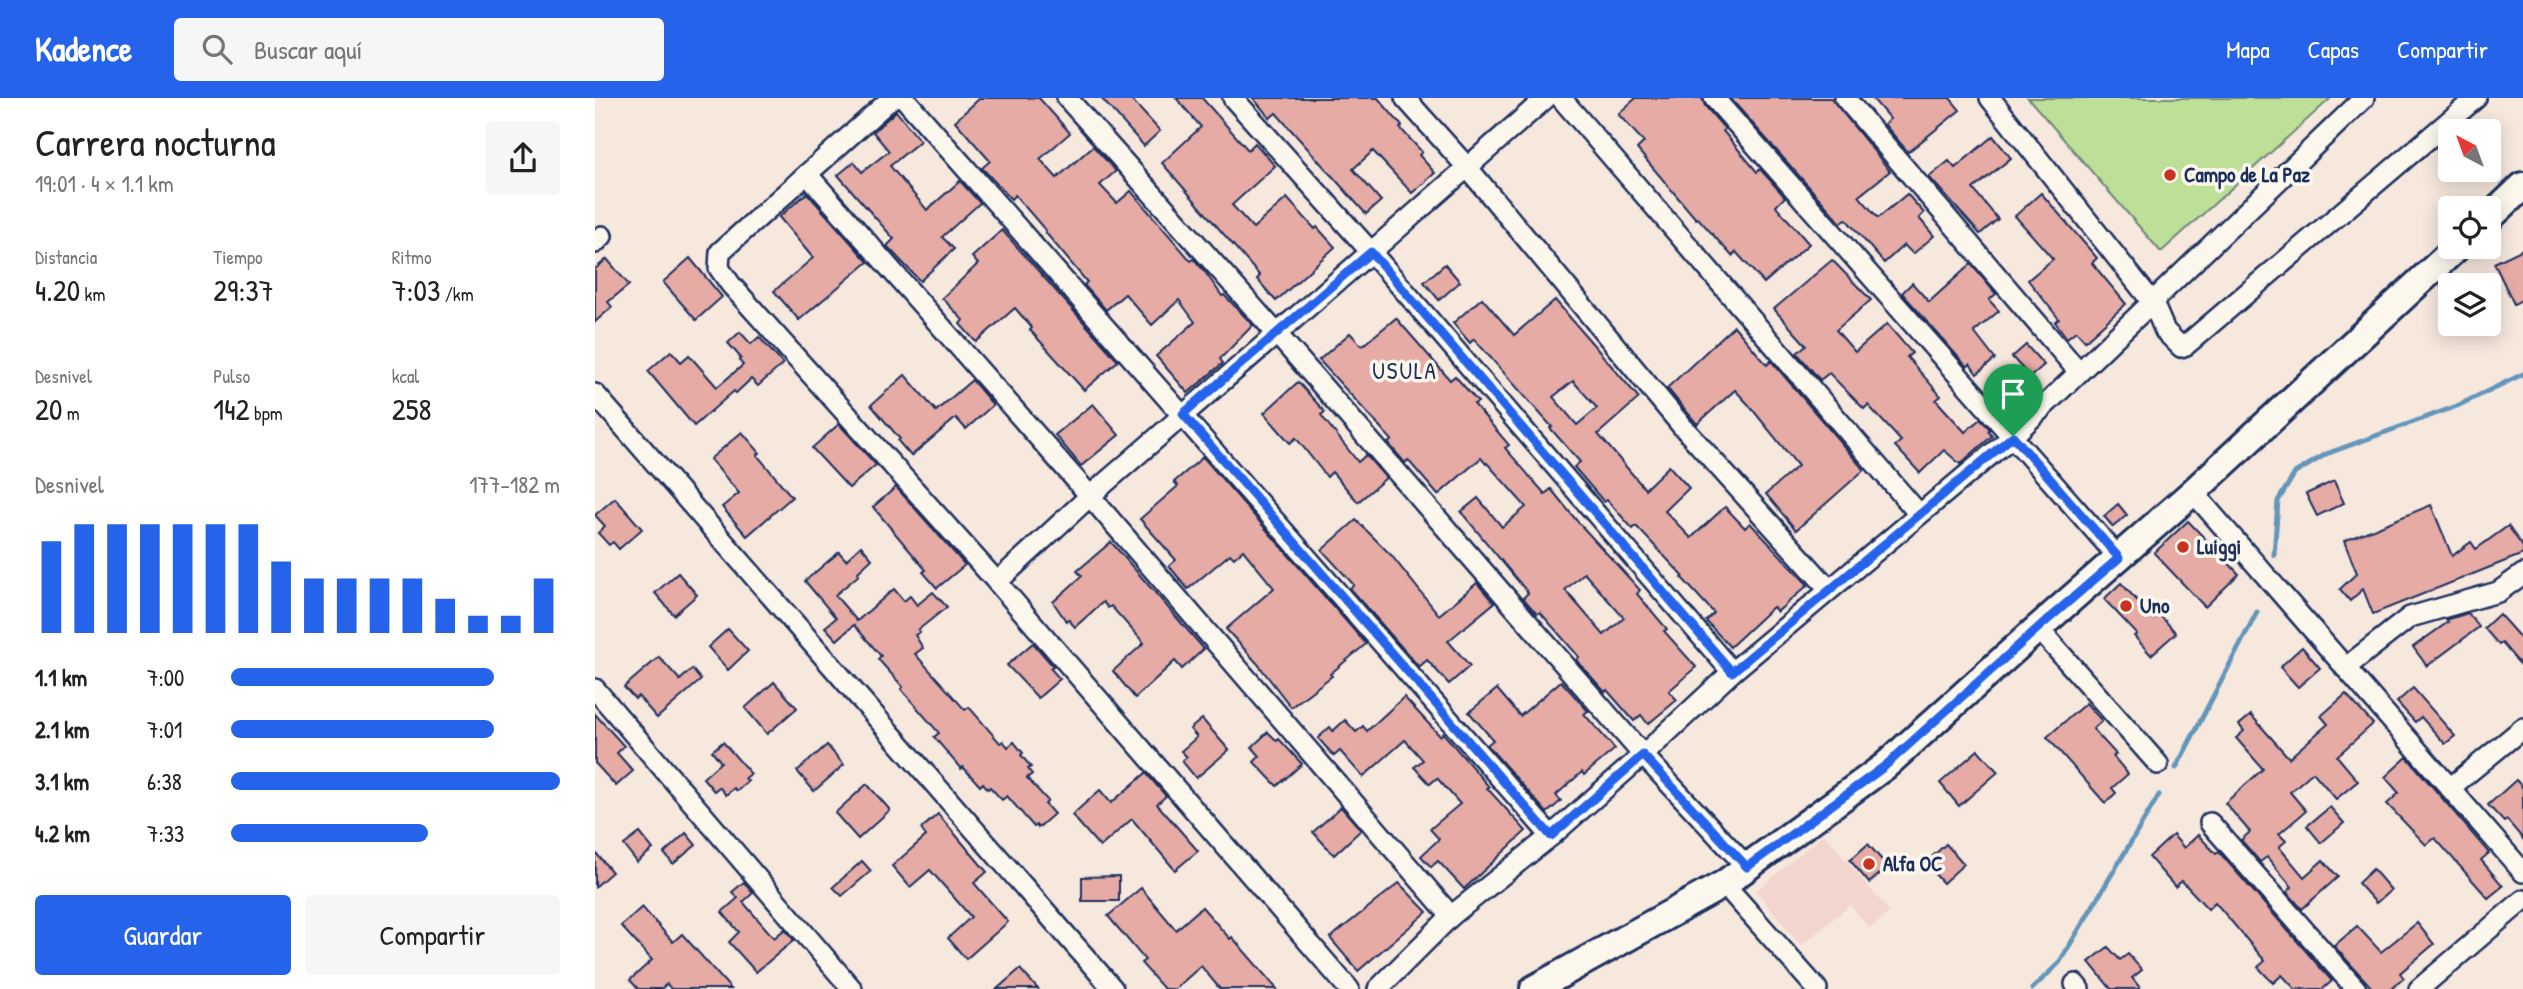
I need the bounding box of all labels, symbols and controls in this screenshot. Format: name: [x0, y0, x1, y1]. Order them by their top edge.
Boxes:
search box: [174, 18, 664, 81]
text: Kadence: [35, 27, 132, 71]
icon: search: [198, 30, 236, 68]
text: Buscar aquí: [254, 32, 362, 67]
text: Mapa: [2226, 33, 2270, 65]
text: Capas: [2308, 33, 2359, 65]
text: Compartir: [2397, 33, 2488, 65]
text: Carrera nocturna: [35, 116, 276, 168]
north arrow: [2438, 119, 2501, 182]
map controls: [2438, 119, 2501, 336]
button: share: [486, 121, 560, 195]
place label: Campo de La Paz: [2184, 160, 2310, 190]
marker: Campo de La Paz: [2162, 167, 2178, 183]
text: 19:01 · 4 × 1.1 km: [35, 168, 174, 199]
button: locate: [2438, 196, 2501, 259]
text: Distancia: [35, 244, 97, 270]
text: Tiempo: [213, 244, 263, 270]
text: Ritmo: [392, 244, 432, 270]
text: 4.20: [35, 270, 80, 310]
text: 29:37: [213, 270, 274, 310]
text: 7:03: [392, 270, 440, 310]
button: layers: [2438, 273, 2501, 336]
text: km: [80, 281, 105, 307]
text: /km: [440, 281, 474, 307]
district label: USULA: [1372, 355, 1438, 386]
text: Desnivel: [35, 363, 92, 389]
text: Pulso: [213, 363, 250, 389]
text: kcal: [392, 363, 419, 389]
pin: [1983, 364, 2043, 436]
icon: arrive: [1994, 375, 2032, 413]
text: 20: [35, 389, 62, 429]
text: 142: [213, 389, 250, 429]
text: 258: [392, 389, 431, 429]
text: m: [62, 400, 80, 426]
text: bpm: [250, 400, 283, 426]
text: Desnivel: [35, 469, 104, 500]
text: 177–182 m: [469, 469, 560, 500]
place label: Luiggi: [2197, 532, 2241, 562]
marker: Luiggi: [2175, 539, 2191, 555]
place label: Uno: [2140, 591, 2170, 620]
marker: Uno: [2118, 598, 2134, 614]
text: 1.1 km: [35, 662, 87, 693]
text: 7:00: [147, 662, 184, 693]
text: 2.1 km: [35, 714, 90, 745]
text: 7:01: [147, 714, 182, 745]
text: 3.1 km: [35, 766, 89, 797]
text: 6:38: [147, 766, 182, 797]
text: 4.2 km: [35, 818, 90, 849]
text: 7:33: [147, 818, 184, 849]
place label: Alfa OC: [1883, 849, 1943, 878]
marker: Alfa OC: [1861, 856, 1877, 872]
button: Guardar: [35, 895, 291, 975]
button: Compartir: [305, 895, 560, 975]

